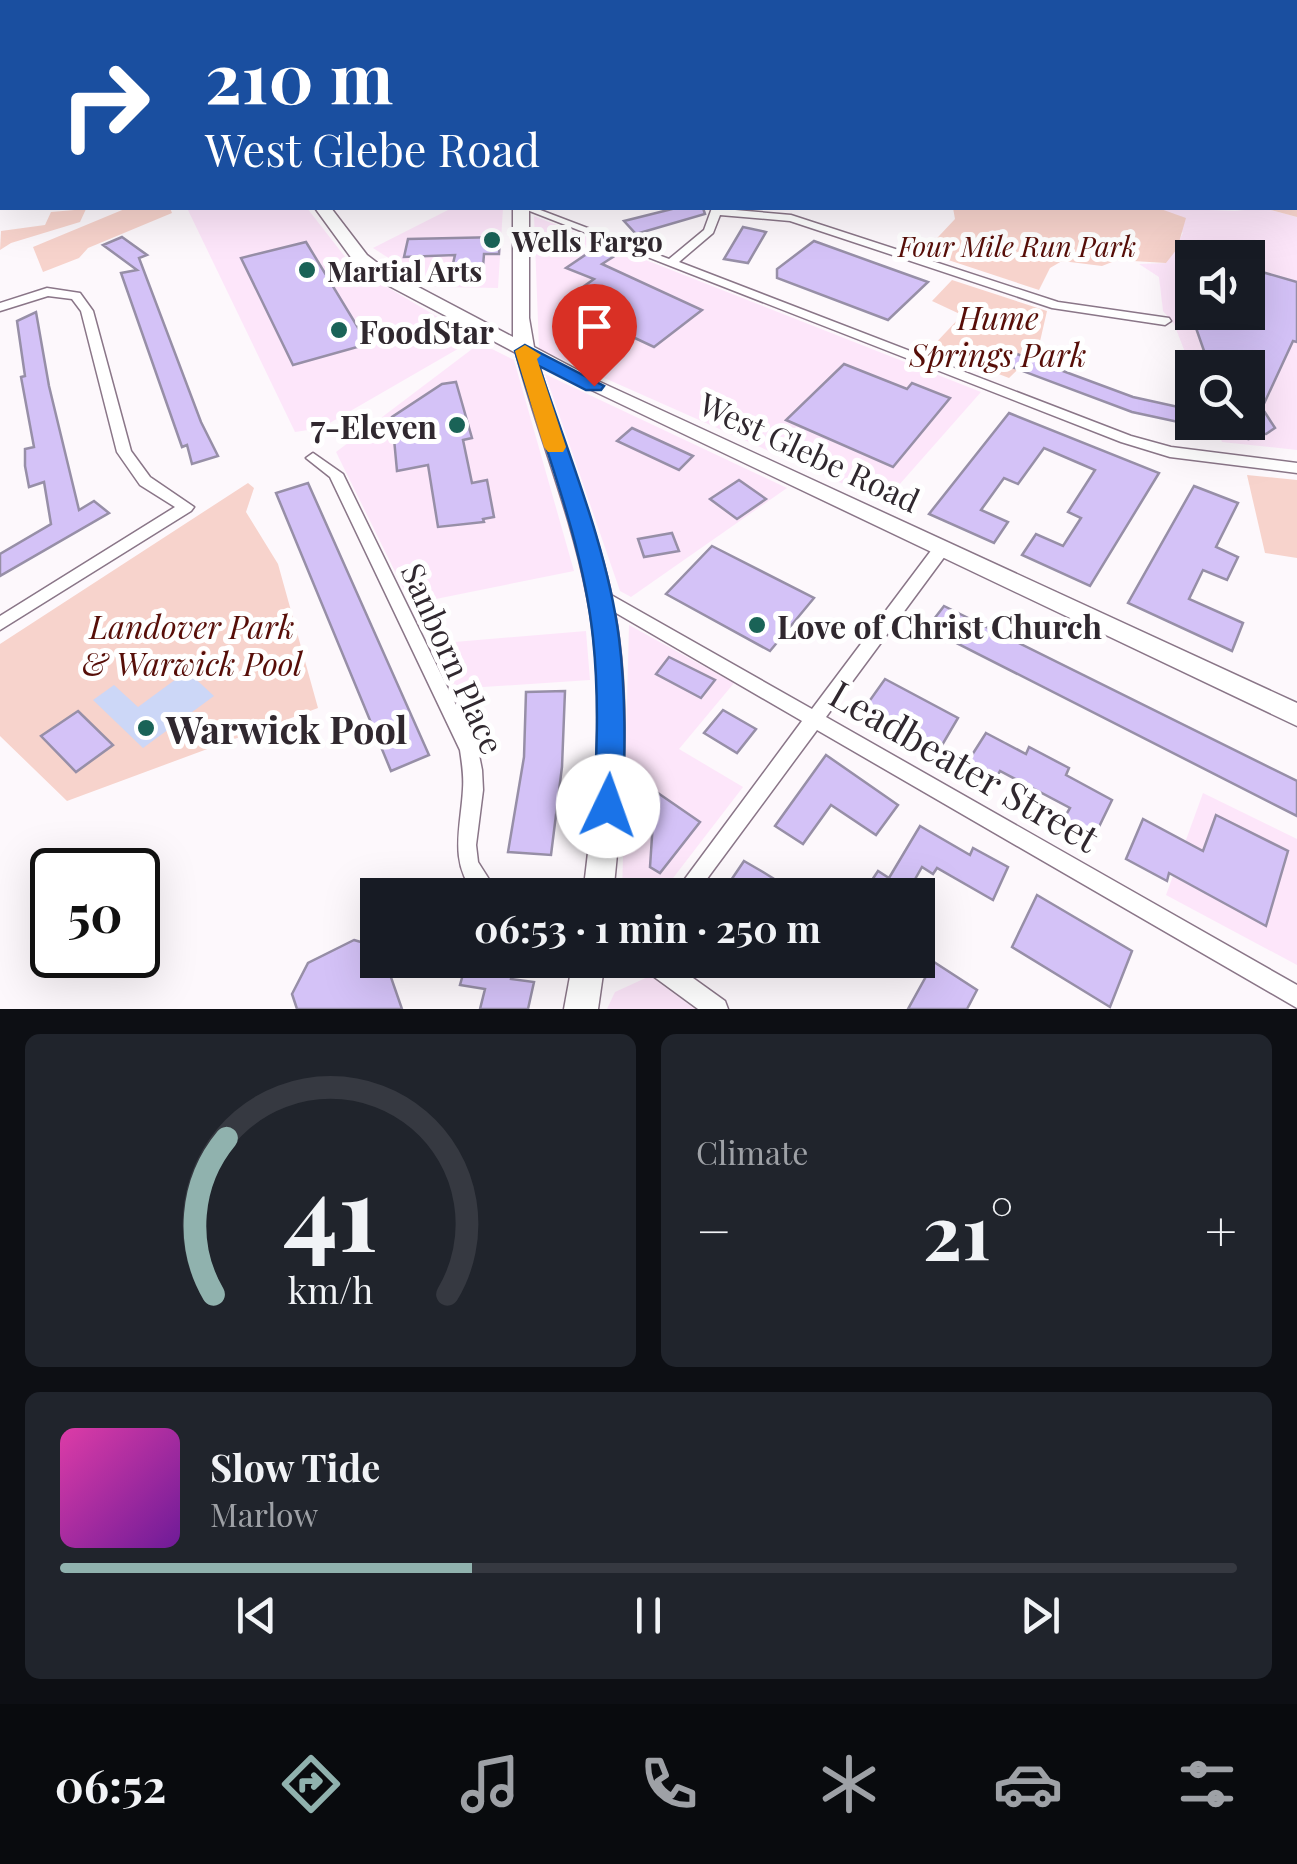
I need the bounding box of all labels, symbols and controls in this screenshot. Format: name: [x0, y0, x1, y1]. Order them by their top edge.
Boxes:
text: 210 m: [205, 28, 393, 122]
icon: right: [40, 40, 170, 170]
text: West Glebe Road: [205, 118, 540, 178]
place label: Wells Fargo: [511, 222, 663, 259]
park label: Four Mile Run Park: [897, 227, 1136, 264]
marker: Wells Fargo: [481, 229, 503, 251]
map controls: [1175, 240, 1265, 440]
button: sound: [1175, 240, 1265, 330]
place label: Martial Arts: [327, 252, 482, 289]
marker: Martial Arts: [296, 259, 318, 281]
pin: [552, 284, 637, 387]
park label: Hume Springs Park: [909, 295, 1086, 375]
icon: arrive: [567, 299, 622, 354]
place label: FoodStar: [359, 309, 494, 352]
marker: FoodStar: [328, 319, 350, 341]
button: search: [1175, 350, 1265, 440]
street label: West Glebe Road: [692, 381, 927, 521]
place label: 7-Eleven: [311, 404, 437, 447]
marker: 7-Eleven: [446, 414, 468, 436]
street label: Sanborn Place: [393, 556, 515, 760]
park label: Landover Park & Warwick Pool: [82, 604, 303, 684]
place label: Love of Christ Church: [777, 604, 1102, 647]
marker: Love of Christ Church: [746, 614, 768, 636]
street label: Leadbeater Street: [821, 667, 1109, 863]
place label: Warwick Pool: [165, 703, 408, 754]
marker: Warwick Pool: [135, 717, 157, 739]
position arrow: [556, 754, 660, 858]
speed limit sign: 50: [30, 848, 160, 978]
text: 06:53 · 1 min · 250 m: [474, 902, 821, 953]
text: Climate: [696, 1130, 808, 1173]
text: 41: [283, 1139, 378, 1278]
text: 21°: [923, 1179, 1014, 1279]
text: −: [696, 1192, 732, 1266]
text: +: [1205, 1192, 1237, 1266]
text: km/h: [288, 1265, 373, 1313]
text: Slow Tide: [210, 1441, 380, 1492]
text: Marlow: [210, 1492, 318, 1535]
icon: previous: [229, 1588, 284, 1643]
icon: pause: [621, 1588, 676, 1643]
icon: next: [1013, 1588, 1068, 1643]
icon: directions: [276, 1749, 346, 1819]
icon: music: [455, 1749, 525, 1819]
icon: phone: [634, 1749, 704, 1819]
icon: climate: [814, 1749, 884, 1819]
icon: car: [993, 1749, 1063, 1819]
icon: filters: [1172, 1749, 1242, 1819]
text: 06:52: [55, 1754, 166, 1814]

